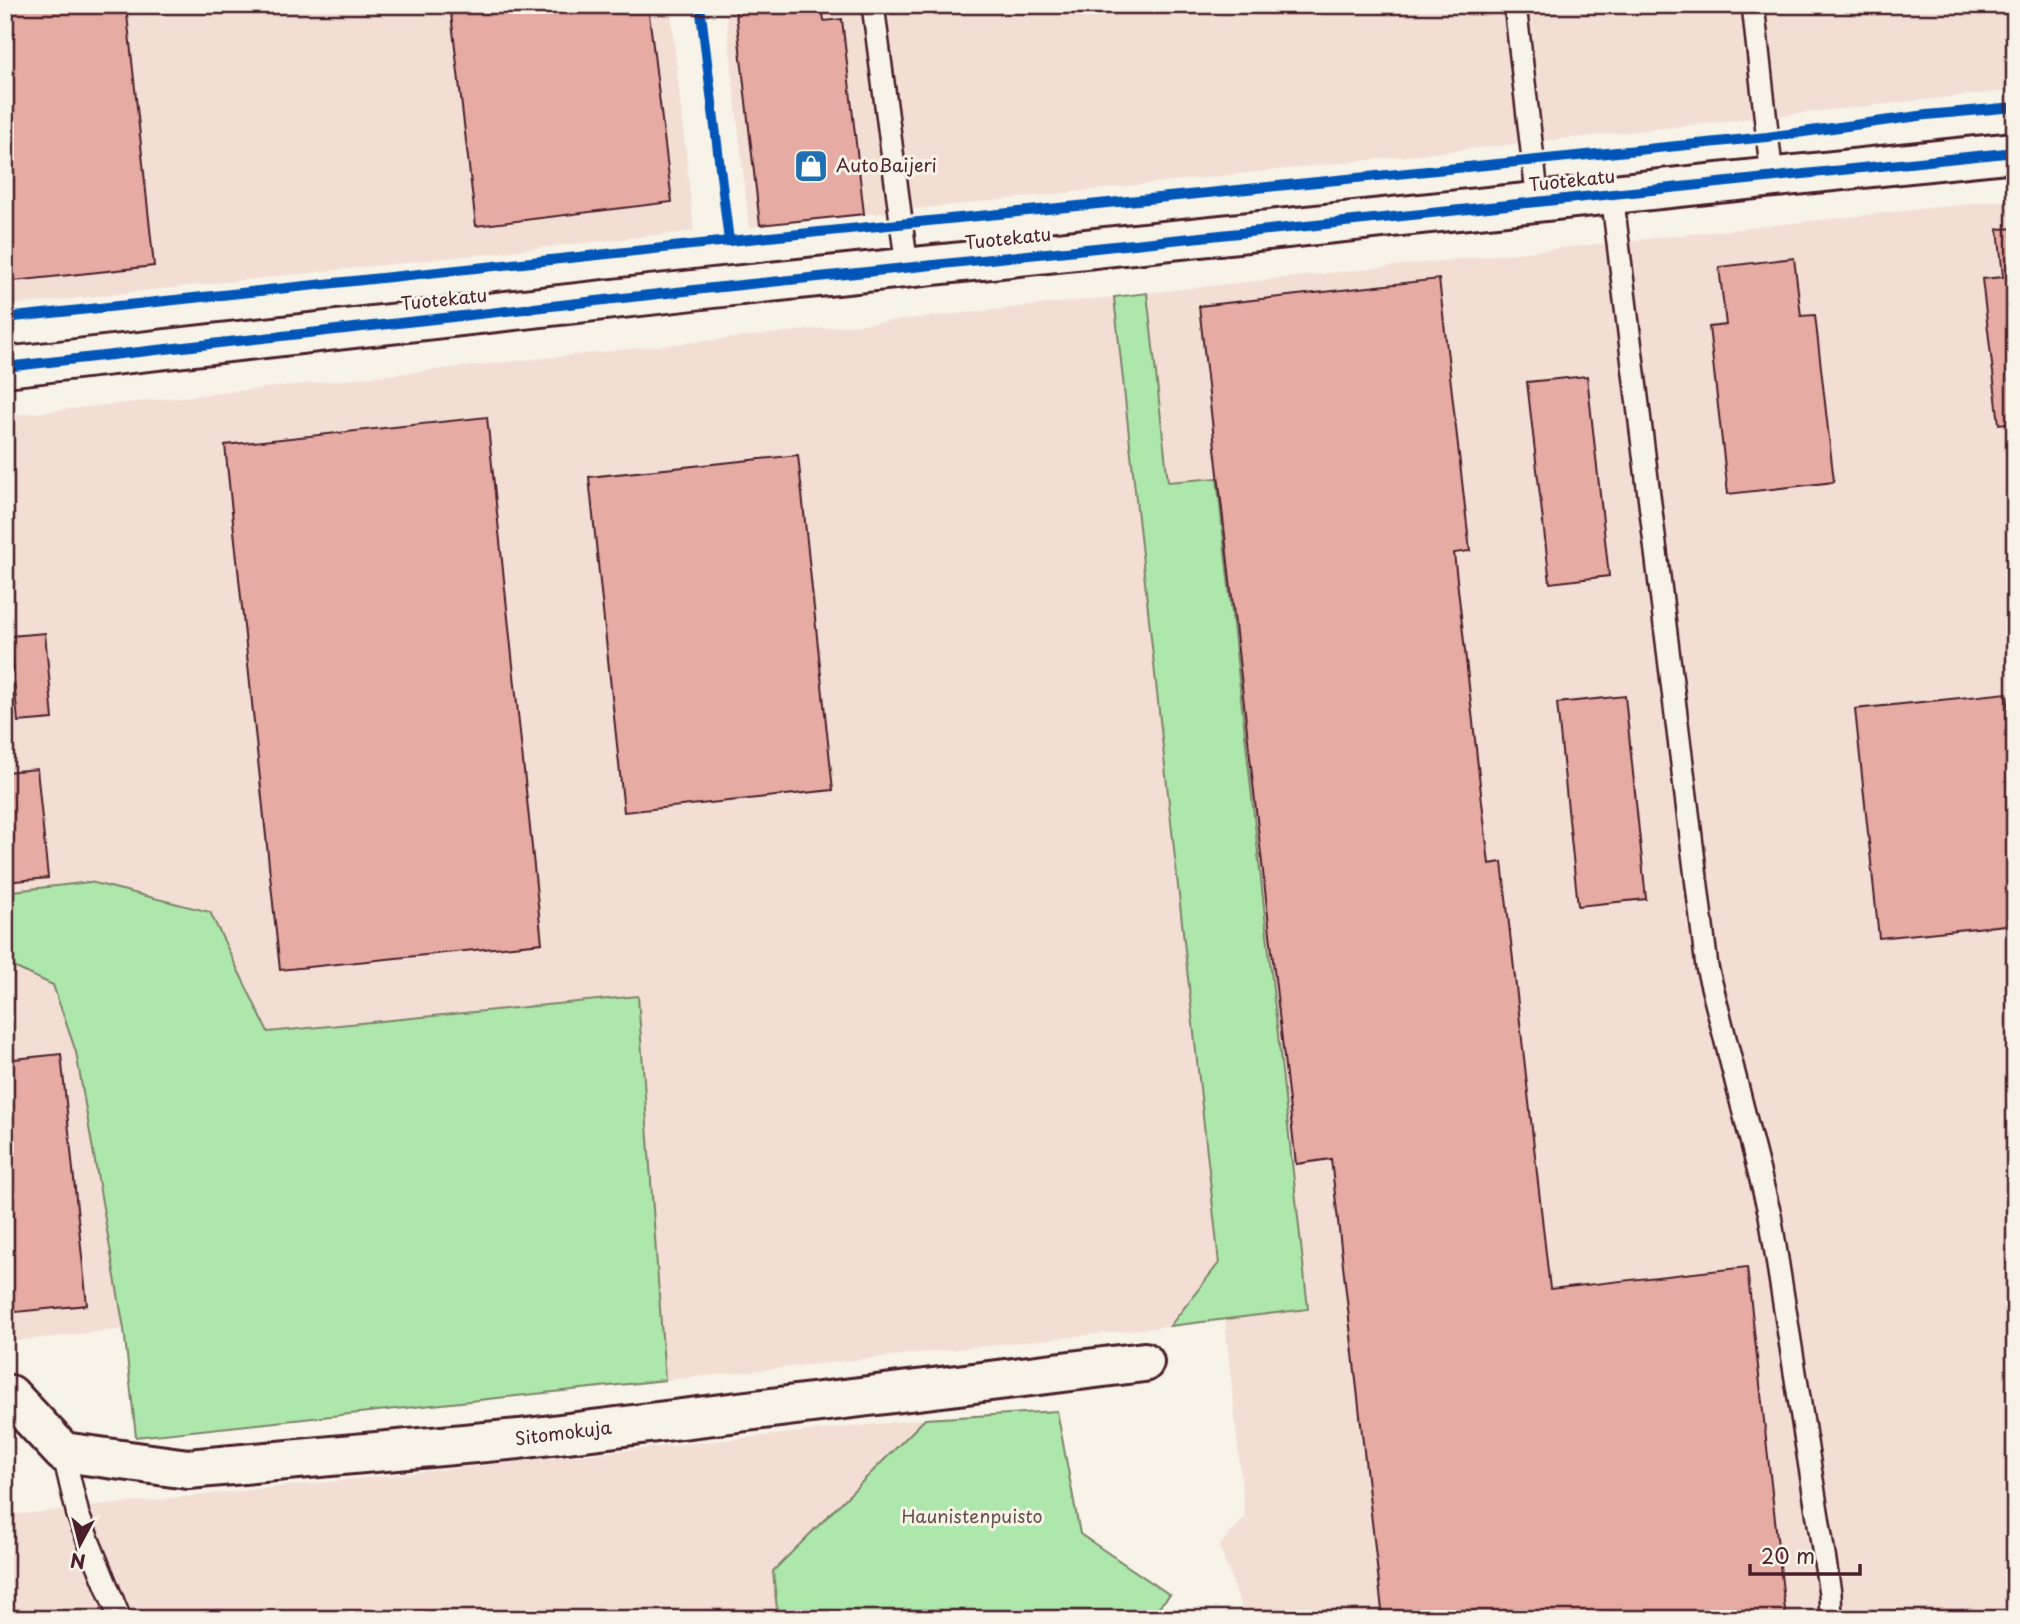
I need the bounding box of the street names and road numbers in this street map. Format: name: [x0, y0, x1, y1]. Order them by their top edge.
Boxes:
street label: Tuotekatu: [1527, 162, 1616, 197]
street label: Tuotekatu: [963, 220, 1052, 255]
street label: Tuotekatu: [399, 281, 488, 316]
street label: Sitomokuja: [513, 1413, 614, 1451]

